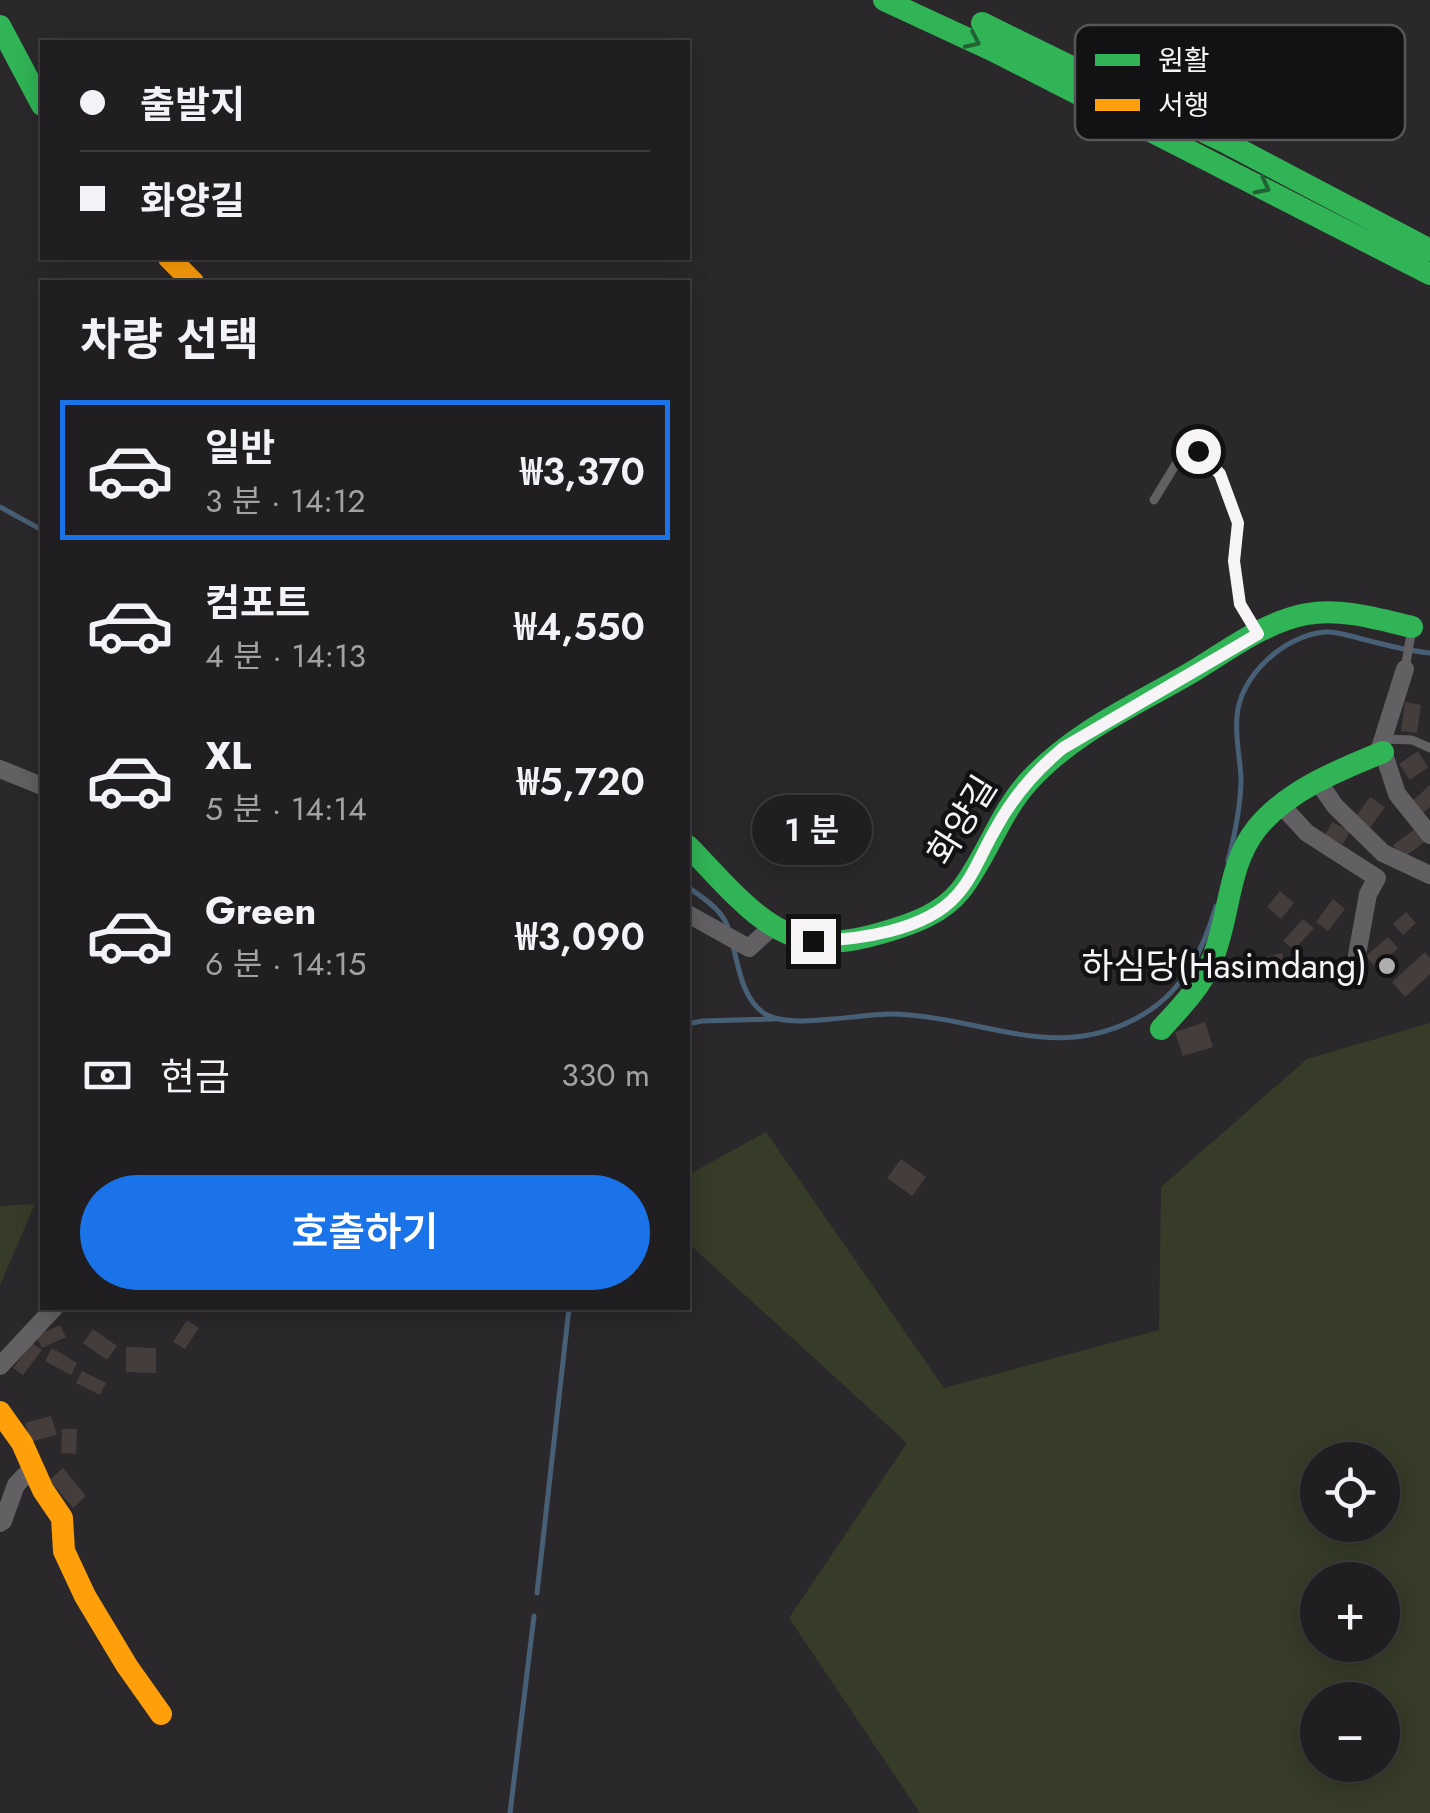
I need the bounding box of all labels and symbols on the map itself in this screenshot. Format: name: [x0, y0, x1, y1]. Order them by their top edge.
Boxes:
legend: [1075, 25, 1405, 140]
one-way arrow: [962, 29, 980, 49]
text: 원활: [1158, 40, 1210, 81]
text: 서행: [1158, 85, 1210, 126]
one-way arrow: [1252, 175, 1270, 194]
route start: [1176, 429, 1221, 474]
street label: 화양길: [915, 766, 1009, 874]
callout: 1 분: [753, 796, 873, 866]
route end: [791, 919, 836, 964]
place label: 하심당(Hasimdang): [1081, 941, 1367, 991]
marker: 하심당(Hasimdang): [1376, 955, 1398, 977]

